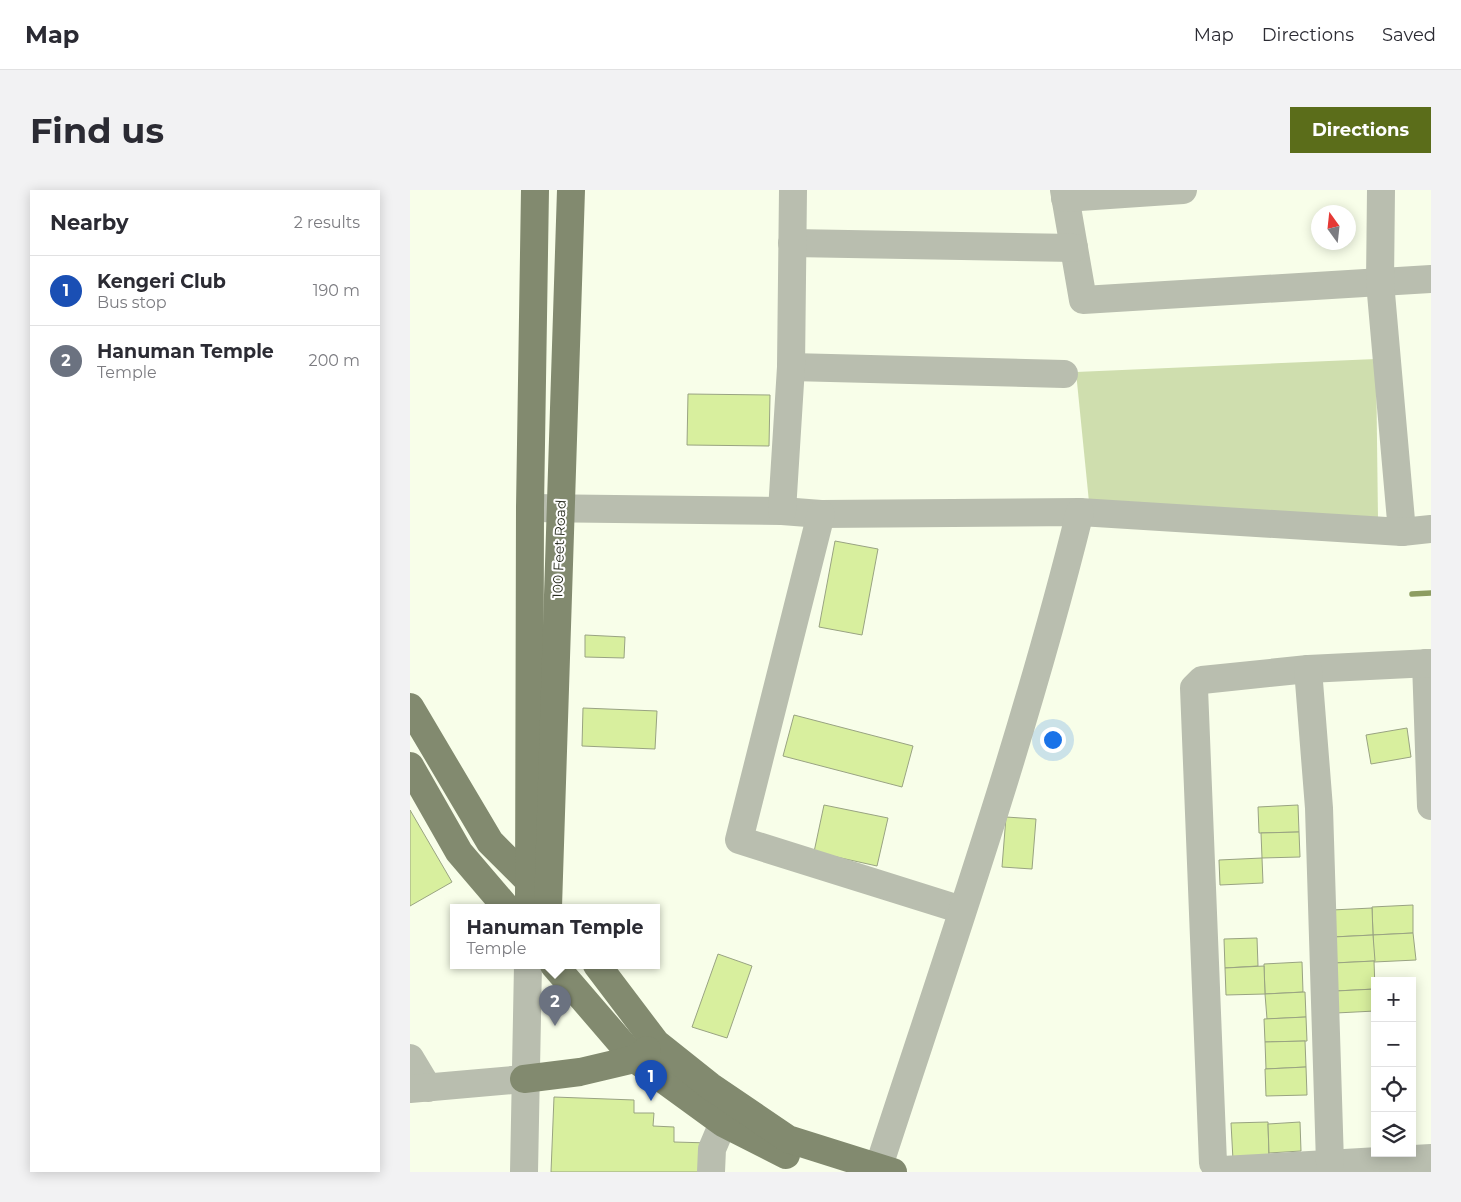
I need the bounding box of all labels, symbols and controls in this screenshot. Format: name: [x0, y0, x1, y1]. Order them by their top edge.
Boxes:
text: Map: [25, 20, 79, 49]
text: Map: [1194, 24, 1234, 46]
text: Directions: [1262, 24, 1354, 46]
text: Saved: [1382, 24, 1436, 46]
button: Directions: [1290, 107, 1431, 153]
text: Find us: [30, 109, 164, 152]
north arrow: [1311, 205, 1356, 250]
text: Nearby: [50, 210, 129, 235]
text: 2 results: [294, 213, 360, 232]
text: Kengeri Club: [97, 270, 226, 293]
text: 1: [63, 281, 69, 300]
text: 190 m: [313, 281, 360, 300]
text: Bus stop: [97, 293, 167, 312]
text: Hanuman Temple: [97, 340, 274, 363]
text: 2: [61, 351, 71, 370]
text: 200 m: [309, 351, 360, 370]
text: Temple: [97, 363, 157, 382]
street label: 100 Feet Road: [548, 499, 570, 599]
your location: [1040, 727, 1066, 753]
popup: [450, 904, 660, 969]
text: Hanuman Temple: [467, 916, 643, 939]
text: Temple: [467, 939, 526, 958]
map controls: [1371, 977, 1416, 1157]
button: +: [1371, 977, 1416, 1022]
pin: 2: [539, 985, 571, 1026]
button: −: [1371, 1022, 1416, 1067]
pin: 1: [635, 1060, 667, 1101]
button: locate: [1371, 1067, 1416, 1112]
button: layers: [1371, 1112, 1416, 1157]

